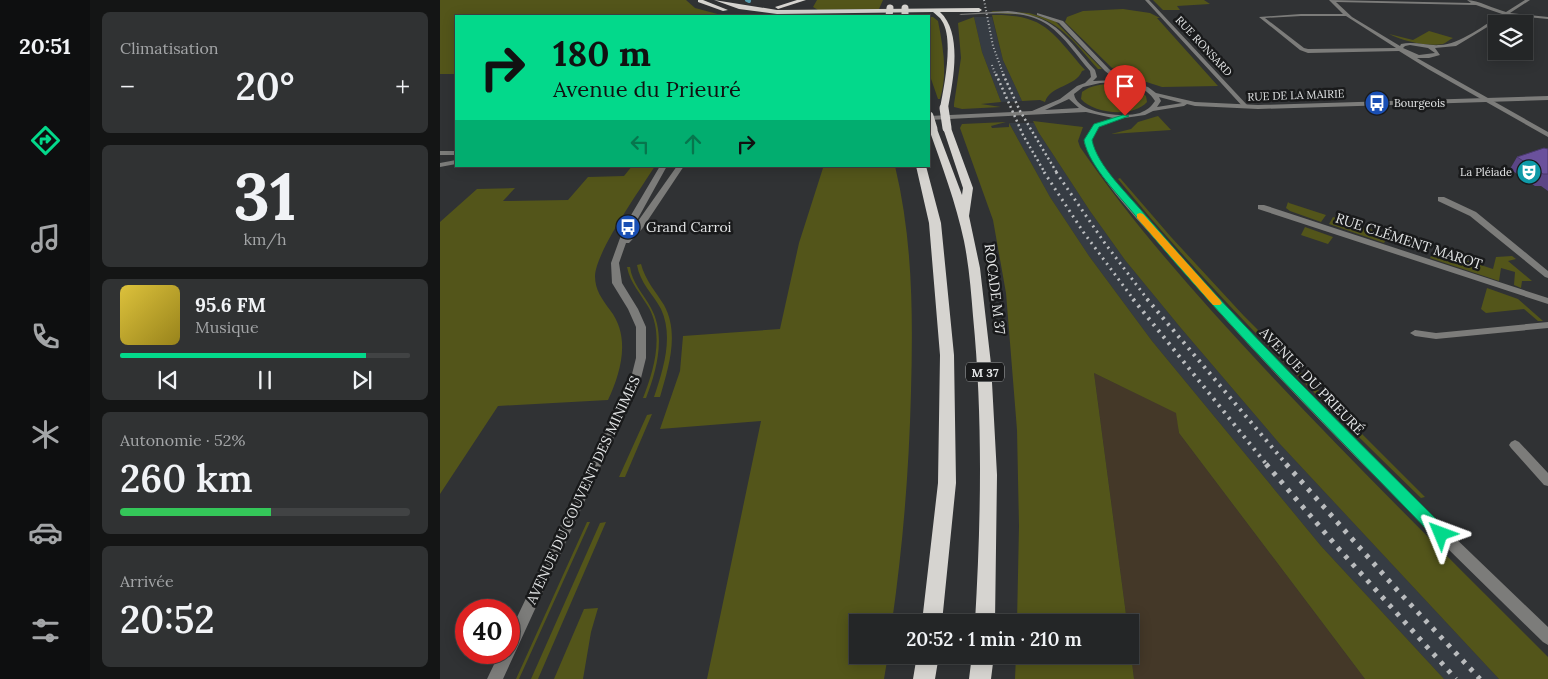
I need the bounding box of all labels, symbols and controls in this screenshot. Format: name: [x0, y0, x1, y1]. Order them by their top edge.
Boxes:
street label: RUE RONSARD: [1173, 13, 1235, 79]
map controls: [1488, 15, 1533, 60]
button: layers: [1488, 15, 1533, 60]
text: 180 m: [553, 31, 651, 76]
text: 20:51: [19, 32, 71, 60]
icon: right: [470, 35, 535, 100]
text: Climatisation: [120, 38, 218, 58]
text: 20°: [235, 62, 295, 110]
pin: [1104, 65, 1146, 116]
text: −: [120, 69, 135, 105]
text: +: [395, 69, 410, 105]
icon: arrive: [1111, 72, 1139, 100]
text: Avenue du Prieuré: [553, 75, 741, 103]
street label: RUE DE LA MAIRIE: [1247, 86, 1345, 104]
bus stop icon: Bourgeois: [1364, 90, 1390, 116]
place label: Bourgeois: [1394, 96, 1445, 110]
icon: directions: [28, 123, 63, 158]
icon: left: [626, 130, 654, 158]
icon: ahead: [679, 130, 707, 158]
icon: right: [732, 130, 760, 158]
text: 31: [234, 155, 296, 238]
theatre icon: La Pléiade: [1516, 159, 1542, 185]
place label: La Pléiade: [1460, 165, 1512, 179]
street label: RUE CLÉMENT MAROT: [1333, 209, 1485, 273]
bus stop icon: Grand Carroi: [615, 214, 641, 240]
place label: Grand Carroi: [646, 218, 732, 236]
icon: music: [28, 221, 63, 256]
text: km/h: [243, 229, 287, 249]
street label: ROCADE M 37: [980, 243, 1010, 336]
text: 95.6 FM: [195, 293, 266, 317]
text: Musique: [195, 317, 259, 337]
icon: phone: [28, 319, 63, 354]
street label: AVENUE DU PRIEURÉ: [1255, 323, 1368, 439]
road number: M 37: [966, 362, 1004, 382]
icon: previous: [154, 366, 182, 394]
icon: pause: [251, 366, 279, 394]
icon: next: [348, 366, 376, 394]
street label: AVENUE DU COUVENT DES MINIMES: [522, 373, 644, 608]
icon: climate: [28, 417, 63, 452]
text: Autonomie · 52%: [120, 430, 245, 450]
text: 260 km: [120, 454, 253, 502]
position arrow: [1414, 507, 1466, 559]
icon: car: [28, 515, 63, 550]
text: Arrivée: [120, 571, 174, 591]
text: 20:52: [120, 595, 215, 643]
speed limit sign: 40: [455, 599, 520, 664]
icon: filters: [28, 613, 63, 648]
text: 20:52 · 1 min · 210 m: [906, 627, 1082, 651]

